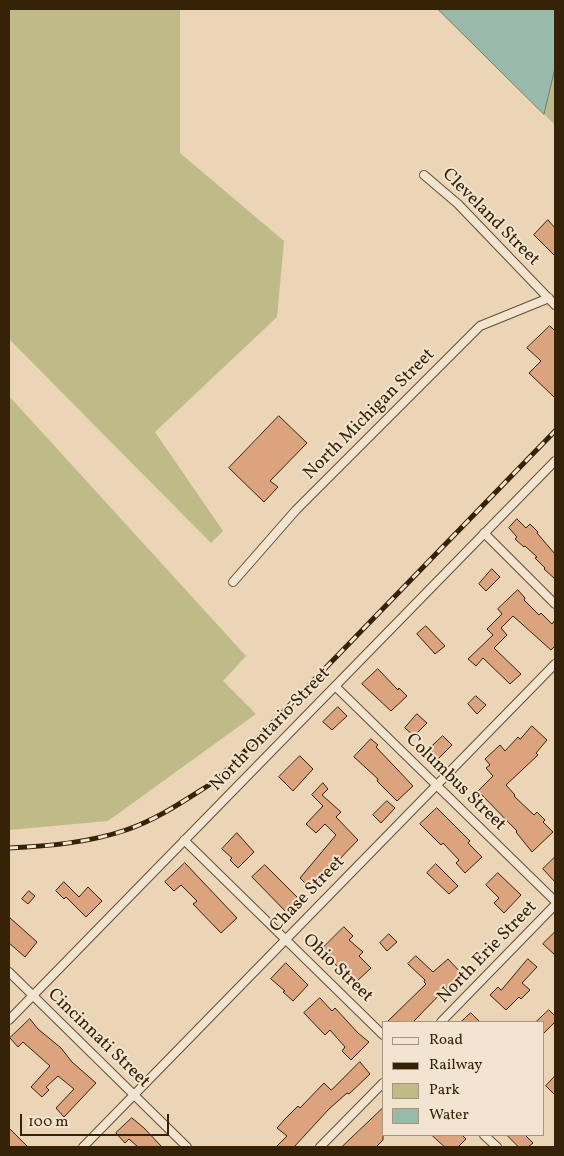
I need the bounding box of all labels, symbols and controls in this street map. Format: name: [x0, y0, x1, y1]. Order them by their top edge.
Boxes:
street label: Cleveland Street: [437, 165, 543, 271]
street label: North Michigan Street: [300, 345, 440, 485]
street label: North Ontario Street: [206, 664, 336, 796]
street label: Columbus Street: [400, 730, 510, 836]
street label: Chase Street: [266, 852, 350, 938]
street label: North Erie Street: [434, 897, 542, 1009]
street label: Ohio Street: [297, 930, 377, 1008]
street label: Cincinnati Street: [42, 985, 154, 1093]
legend: [382, 1021, 544, 1136]
text: Road: [429, 1030, 463, 1051]
text: Railway: [429, 1055, 482, 1076]
text: Park: [429, 1080, 460, 1101]
scale bar: [22, 1104, 171, 1136]
text: Water: [429, 1105, 469, 1126]
text: 100 m: [28, 1112, 68, 1133]

